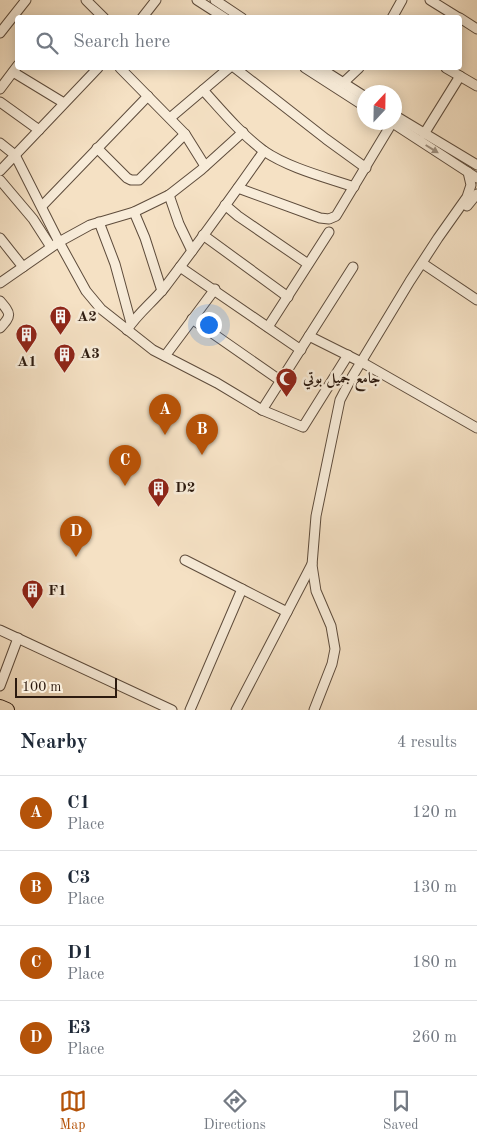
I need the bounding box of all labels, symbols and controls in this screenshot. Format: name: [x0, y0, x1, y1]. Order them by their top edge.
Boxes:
search box: [15, 15, 462, 70]
icon: search: [33, 29, 61, 57]
text: Search here: [73, 33, 170, 52]
north arrow: [357, 85, 402, 130]
one-way arrow: [425, 144, 438, 153]
building icon: A2: [49, 305, 73, 336]
place label: A2: [77, 310, 97, 325]
your location: [196, 312, 222, 338]
building icon: A1: [15, 322, 39, 353]
building icon: A3: [52, 342, 76, 373]
place label: A3: [80, 347, 100, 362]
place label: A1: [17, 355, 37, 370]
mosque icon: جامع جميل بوتي: [275, 367, 299, 398]
place label: جامع جميل بوتي: [302, 371, 380, 392]
pin: A: [149, 394, 181, 435]
pin: B: [186, 414, 218, 455]
pin: C: [109, 445, 141, 486]
building icon: D2: [147, 476, 171, 507]
place label: D2: [175, 481, 196, 496]
pin: D: [60, 516, 92, 557]
building icon: F1: [20, 579, 44, 610]
place label: F1: [48, 584, 67, 599]
scale bar: [15, 675, 118, 698]
text: 100 m: [22, 680, 61, 694]
text: Nearby: [20, 732, 88, 753]
text: 4 results: [397, 735, 457, 751]
text: C1: [67, 794, 91, 813]
text: A: [30, 805, 42, 821]
text: 120 m: [412, 805, 457, 821]
text: Place: [67, 817, 104, 833]
text: C3: [67, 869, 91, 888]
text: B: [30, 880, 42, 896]
text: 130 m: [412, 880, 457, 896]
text: Place: [67, 892, 104, 908]
text: D1: [67, 944, 93, 963]
text: C: [31, 955, 41, 971]
text: 180 m: [412, 955, 457, 971]
text: Place: [67, 967, 104, 983]
text: E3: [67, 1019, 91, 1038]
text: D: [30, 1030, 42, 1046]
text: 260 m: [412, 1030, 457, 1046]
text: Place: [67, 1042, 104, 1058]
tab: Map: [59, 1087, 87, 1134]
tab: Directions: [204, 1087, 266, 1134]
tab: Saved: [383, 1087, 418, 1134]

